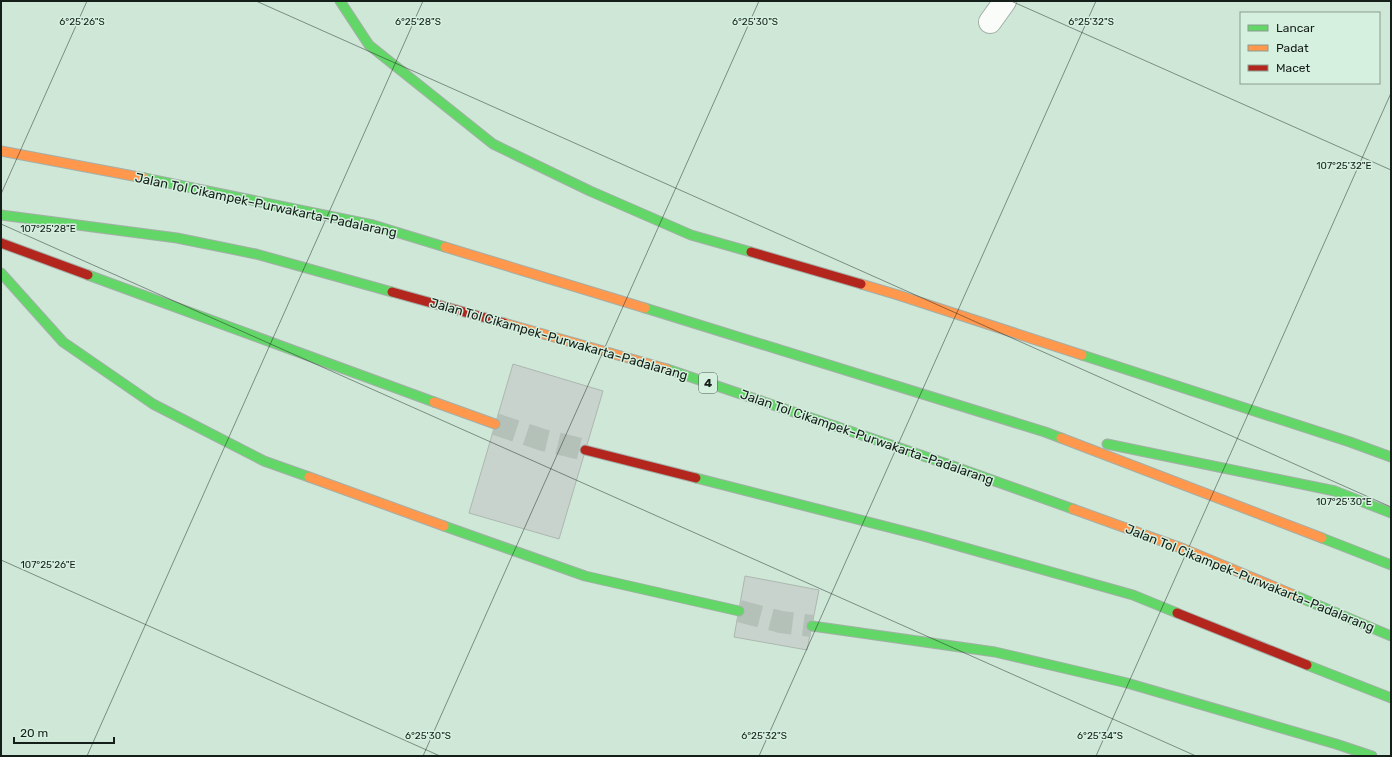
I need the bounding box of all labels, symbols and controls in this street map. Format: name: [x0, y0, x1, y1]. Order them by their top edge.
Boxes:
legend: [1240, 12, 1380, 84]
text: 6°25'26"S: [59, 16, 105, 28]
text: 6°25'28"S: [395, 16, 441, 28]
text: 6°25'30"S: [732, 16, 778, 28]
text: 6°25'32"S: [1068, 16, 1114, 28]
text: Lancar: [1276, 21, 1315, 35]
text: Padat: [1276, 41, 1309, 55]
text: Macet: [1276, 61, 1310, 75]
text: 107°25'32"E: [1316, 160, 1372, 172]
street label: Jalan Tol Cikampek–Purwakarta–Padalarang: [133, 170, 398, 241]
text: 107°25'28"E: [20, 223, 76, 235]
street label: Jalan Tol Cikampek–Purwakarta–Padalarang: [428, 295, 690, 384]
road number: 4: [699, 373, 717, 393]
street label: Jalan Tol Cikampek–Purwakarta–Padalarang: [738, 386, 996, 489]
text: 107°25'30"E: [1316, 496, 1372, 508]
street label: Jalan Tol Cikampek–Purwakarta–Padalarang: [1123, 521, 1377, 636]
text: 107°25'26"E: [21, 559, 75, 571]
scale bar: [14, 719, 114, 745]
text: 20 m: [20, 726, 48, 740]
text: 6°25'30"S: [405, 730, 451, 742]
text: 6°25'32"S: [741, 730, 787, 742]
text: 6°25'34"S: [1077, 730, 1123, 742]

